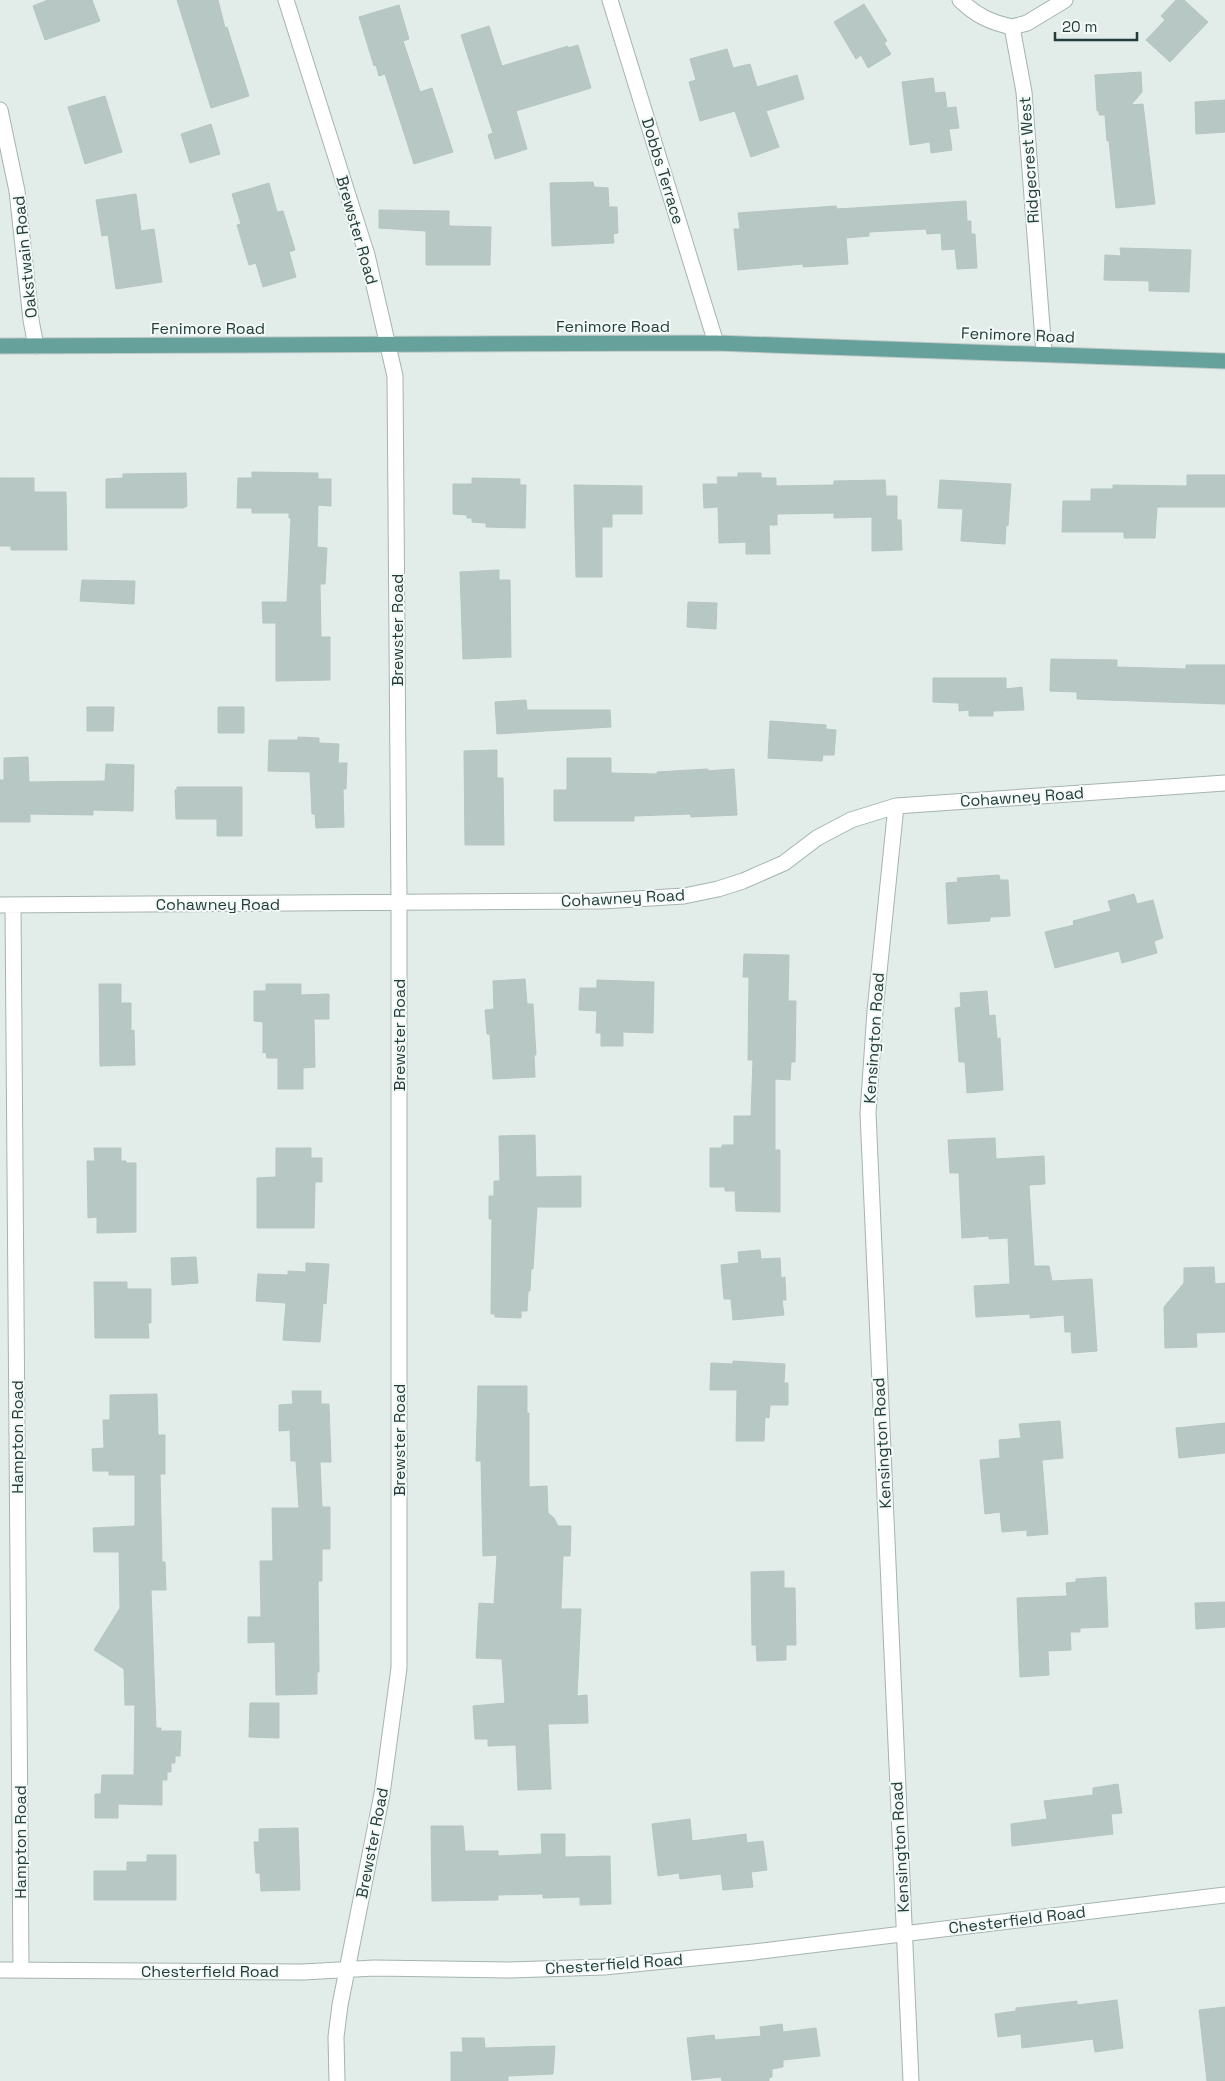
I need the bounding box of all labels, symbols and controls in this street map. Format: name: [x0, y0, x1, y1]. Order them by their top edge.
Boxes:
scale bar: [1055, 10, 1138, 42]
text: 20 m: [1062, 17, 1097, 36]
street label: Ridgecrest West: [1014, 96, 1044, 224]
street label: Dobbs Terrace: [637, 115, 689, 227]
street label: Brewster Road: [331, 173, 383, 287]
street label: Oakstwain Road: [8, 195, 42, 319]
street label: Fenimore Road: [556, 316, 670, 337]
street label: Fenimore Road: [151, 318, 265, 339]
street label: Fenimore Road: [961, 323, 1075, 347]
street label: Brewster Road: [387, 574, 408, 686]
street label: Cohawney Road: [959, 782, 1085, 812]
street label: Cohawney Road: [560, 884, 686, 912]
street label: Cohawney Road: [156, 894, 280, 915]
street label: Kensington Road: [859, 972, 889, 1104]
street label: Brewster Road: [389, 979, 410, 1091]
street label: Kensington Road: [868, 1377, 896, 1509]
street label: Hampton Road: [7, 1380, 28, 1494]
street label: Brewster Road: [389, 1384, 410, 1496]
street label: Kensington Road: [886, 1781, 914, 1913]
street label: Hampton Road: [10, 1785, 31, 1899]
street label: Brewster Road: [351, 1786, 393, 1900]
street label: Chesterfield Road: [947, 1901, 1087, 1939]
street label: Chesterfield Road: [544, 1949, 684, 1979]
street label: Chesterfield Road: [141, 1961, 279, 1982]

